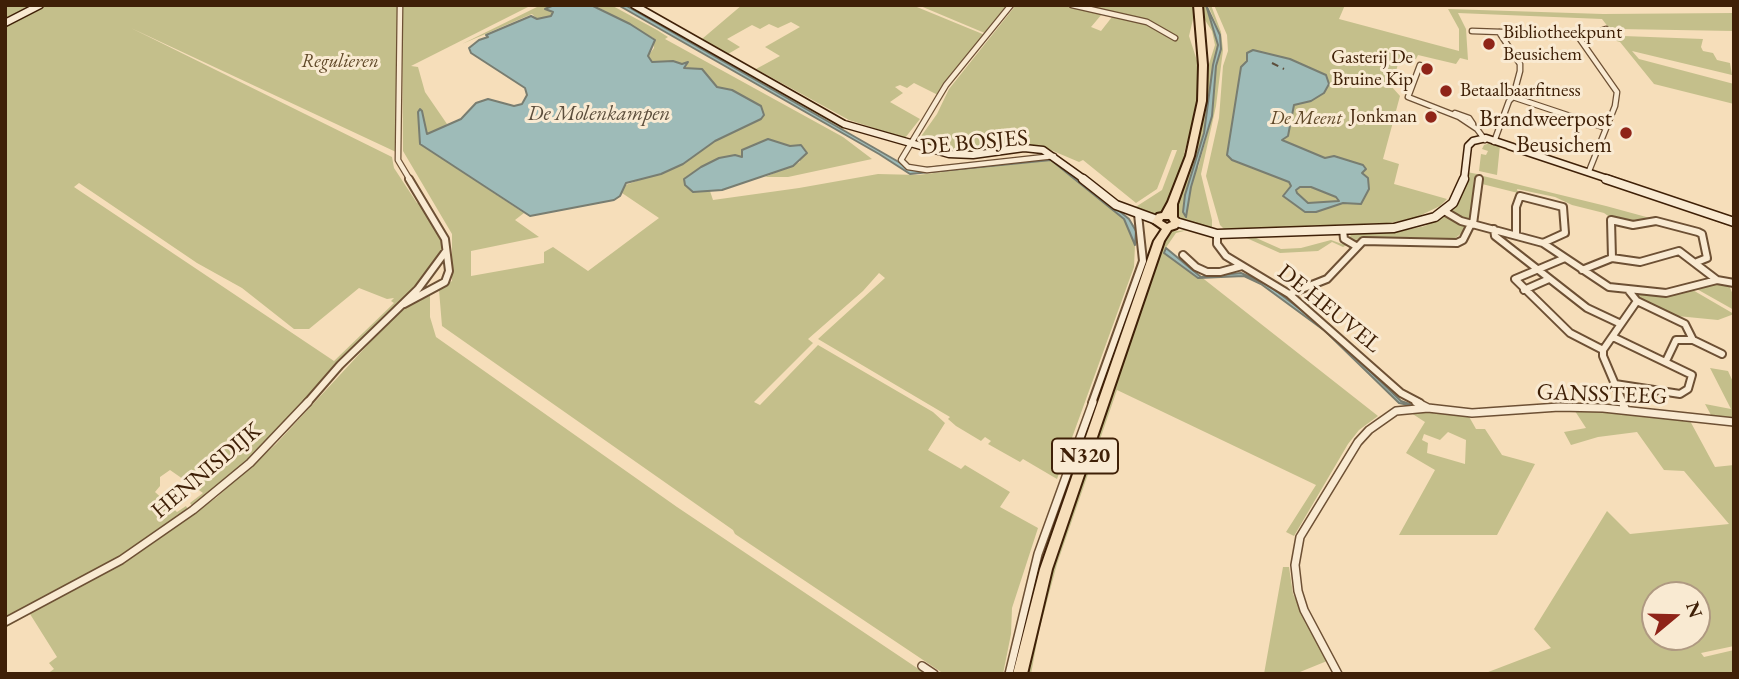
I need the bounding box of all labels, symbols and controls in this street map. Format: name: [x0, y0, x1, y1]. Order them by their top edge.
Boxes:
place label: Bibliotheekpunt Beusichem: [1503, 22, 1622, 66]
marker: Bibliotheekpunt Beusichem: [1481, 36, 1497, 52]
place label: Gasterij De Bruine Kip: [1331, 47, 1413, 91]
park label: Regulieren: [301, 51, 379, 73]
marker: Gasterij De Bruine Kip: [1419, 61, 1435, 77]
place label: Betaalbaarfitness: [1460, 80, 1581, 102]
marker: Betaalbaarfitness: [1438, 83, 1454, 99]
water label: De Molenkampen: [528, 101, 670, 127]
place label: Jonkman: [1350, 106, 1417, 128]
place label: Brandweerpost Beusichem: [1479, 106, 1612, 160]
park label: De Meent: [1270, 108, 1342, 130]
marker: Jonkman: [1423, 109, 1439, 125]
street label: DE BOSJES: [919, 125, 1029, 161]
marker: Brandweerpost Beusichem: [1618, 125, 1634, 141]
street label: DE HEUVEL: [1272, 259, 1386, 359]
street label: GANSSTEEG: [1536, 379, 1668, 411]
street label: HENNISDIJK: [146, 417, 268, 525]
road number: N320: [1052, 438, 1118, 474]
north arrow: [1641, 581, 1711, 651]
text: N: [1680, 598, 1709, 621]

